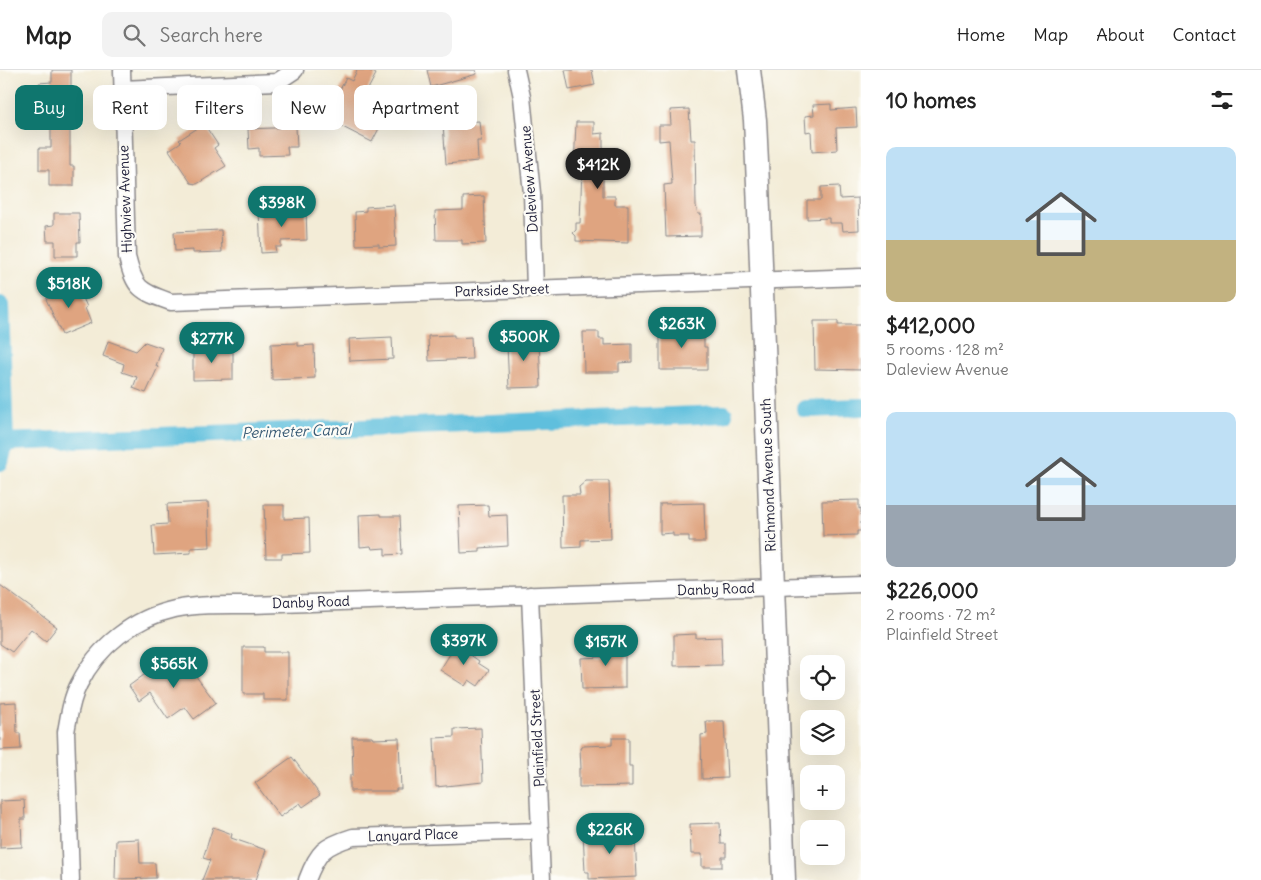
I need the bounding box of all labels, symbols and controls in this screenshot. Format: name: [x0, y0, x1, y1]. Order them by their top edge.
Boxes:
search box: [102, 12, 452, 57]
text: Map: [25, 20, 72, 50]
icon: search: [120, 21, 148, 49]
text: Search here: [160, 23, 263, 47]
text: Home: [957, 23, 1005, 46]
text: Map: [1033, 23, 1068, 46]
text: About: [1096, 23, 1144, 46]
text: Contact: [1172, 23, 1236, 46]
chip: Buy: [15, 85, 83, 130]
chip: Rent: [93, 85, 167, 130]
chip: Filters: [177, 85, 262, 130]
chip: New: [272, 85, 344, 130]
chip: Apartment: [354, 85, 477, 130]
icon: filters: [1208, 86, 1236, 114]
text: 10 homes: [886, 87, 976, 114]
street label: Daleview Avenue: [516, 125, 542, 233]
street label: Highview Avenue: [114, 145, 136, 253]
pin: $412K: [563, 148, 633, 190]
text: $412K: [577, 154, 619, 174]
icon: home: [1016, 179, 1106, 269]
pin: $398K: [247, 186, 317, 228]
text: $398K: [259, 192, 305, 212]
pin: $518K: [34, 266, 104, 309]
text: $518K: [47, 273, 91, 293]
street label: Parkside Street: [454, 279, 550, 301]
pin: $263K: [647, 306, 717, 349]
text: $412,000: [886, 312, 975, 339]
text: $263K: [659, 313, 705, 333]
pin: $500K: [489, 320, 559, 362]
pin: $277K: [177, 322, 247, 364]
text: $500K: [499, 326, 549, 346]
text: $277K: [190, 328, 234, 348]
text: 5 rooms · 128 m²: [886, 339, 1004, 359]
text: Daleview Avenue: [886, 359, 1009, 379]
street label: Richmond Avenue South: [756, 398, 780, 552]
water label: Perimeter Canal: [241, 420, 353, 442]
icon: home: [1016, 444, 1106, 534]
text: $226,000: [886, 577, 979, 604]
street label: Danby Road: [677, 579, 755, 599]
street label: Danby Road: [272, 592, 350, 612]
text: 2 rooms · 72 m²: [886, 604, 996, 624]
pin: $397K: [429, 624, 499, 666]
pin: $157K: [571, 624, 641, 667]
text: Plainfield Street: [886, 624, 998, 644]
text: $397K: [442, 630, 486, 650]
text: $157K: [585, 631, 627, 651]
pin: $565K: [139, 646, 209, 689]
text: $565K: [151, 653, 197, 673]
map controls: [800, 655, 845, 865]
button: locate: [800, 655, 845, 700]
street label: Plainfield Street: [525, 688, 549, 787]
button: layers: [800, 710, 845, 755]
button: +: [800, 765, 845, 810]
pin: $226K: [575, 812, 645, 855]
text: $226K: [587, 819, 633, 839]
button: −: [800, 820, 845, 865]
street label: Lanyard Place: [367, 824, 459, 846]

